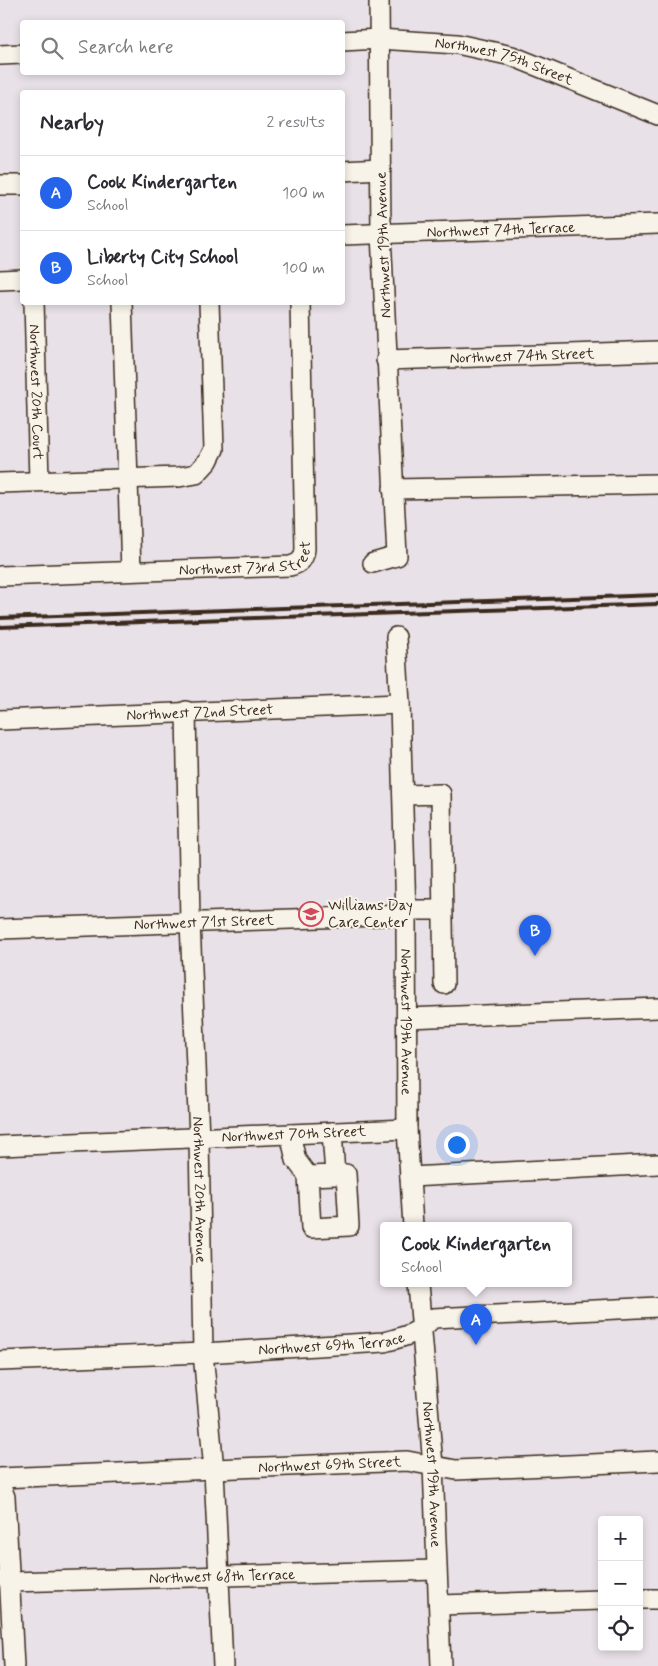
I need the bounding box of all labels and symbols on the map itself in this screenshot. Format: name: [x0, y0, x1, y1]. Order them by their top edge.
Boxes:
street label: Northwest 75th Street: [434, 34, 576, 91]
street label: Northwest 19th Avenue: [371, 172, 397, 318]
street label: Northwest 74th Terrace: [426, 218, 576, 243]
street label: Northwest 20th Court: [24, 324, 47, 460]
street label: Northwest 74th Street: [449, 344, 595, 369]
street label: Northwest 73rd Street: [179, 541, 316, 581]
street label: Northwest 72nd Street: [126, 700, 274, 726]
place label: Williams Day Care Center: [328, 896, 413, 933]
school or university icon: Williams Day Care Center: [298, 901, 324, 927]
street label: Northwest 71st Street: [134, 911, 274, 935]
pin: B: [519, 915, 551, 956]
street label: Northwest 19th Avenue: [395, 949, 416, 1095]
street label: Northwest 20th Avenue: [187, 1116, 210, 1263]
street label: Northwest 70th Street: [221, 1122, 367, 1148]
your location: [444, 1132, 470, 1158]
pin: A: [460, 1304, 492, 1345]
street label: Northwest 69th Terrace: [258, 1328, 408, 1361]
street label: Northwest 19th Avenue: [417, 1401, 445, 1548]
street label: Northwest 69th Street: [258, 1452, 402, 1478]
street label: Northwest 68th Terrace: [149, 1565, 295, 1589]

